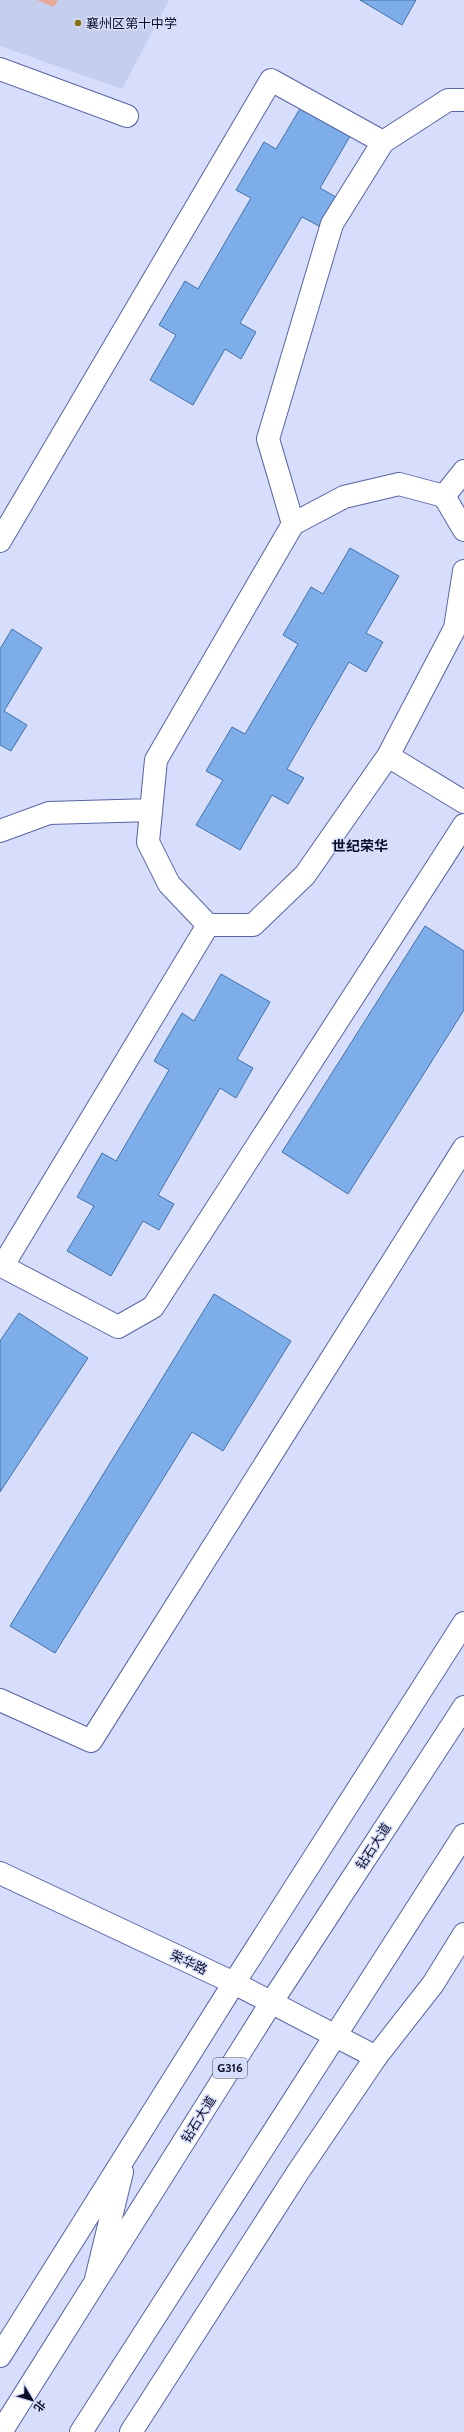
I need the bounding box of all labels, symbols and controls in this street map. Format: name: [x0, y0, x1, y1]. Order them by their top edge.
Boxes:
place label: 襄州区第十中学: [86, 15, 177, 31]
marker: 襄州区第十中学: [73, 18, 83, 28]
district label: 世纪荣华: [332, 837, 388, 855]
street label: 钻石大道: [352, 1820, 394, 1872]
street label: 荣华路: [168, 1947, 210, 1977]
road number: G316: [213, 2058, 247, 2078]
street label: 钻石大道: [177, 2093, 219, 2145]
north arrow: [12, 2380, 52, 2420]
text: 北: [31, 2398, 49, 2415]

